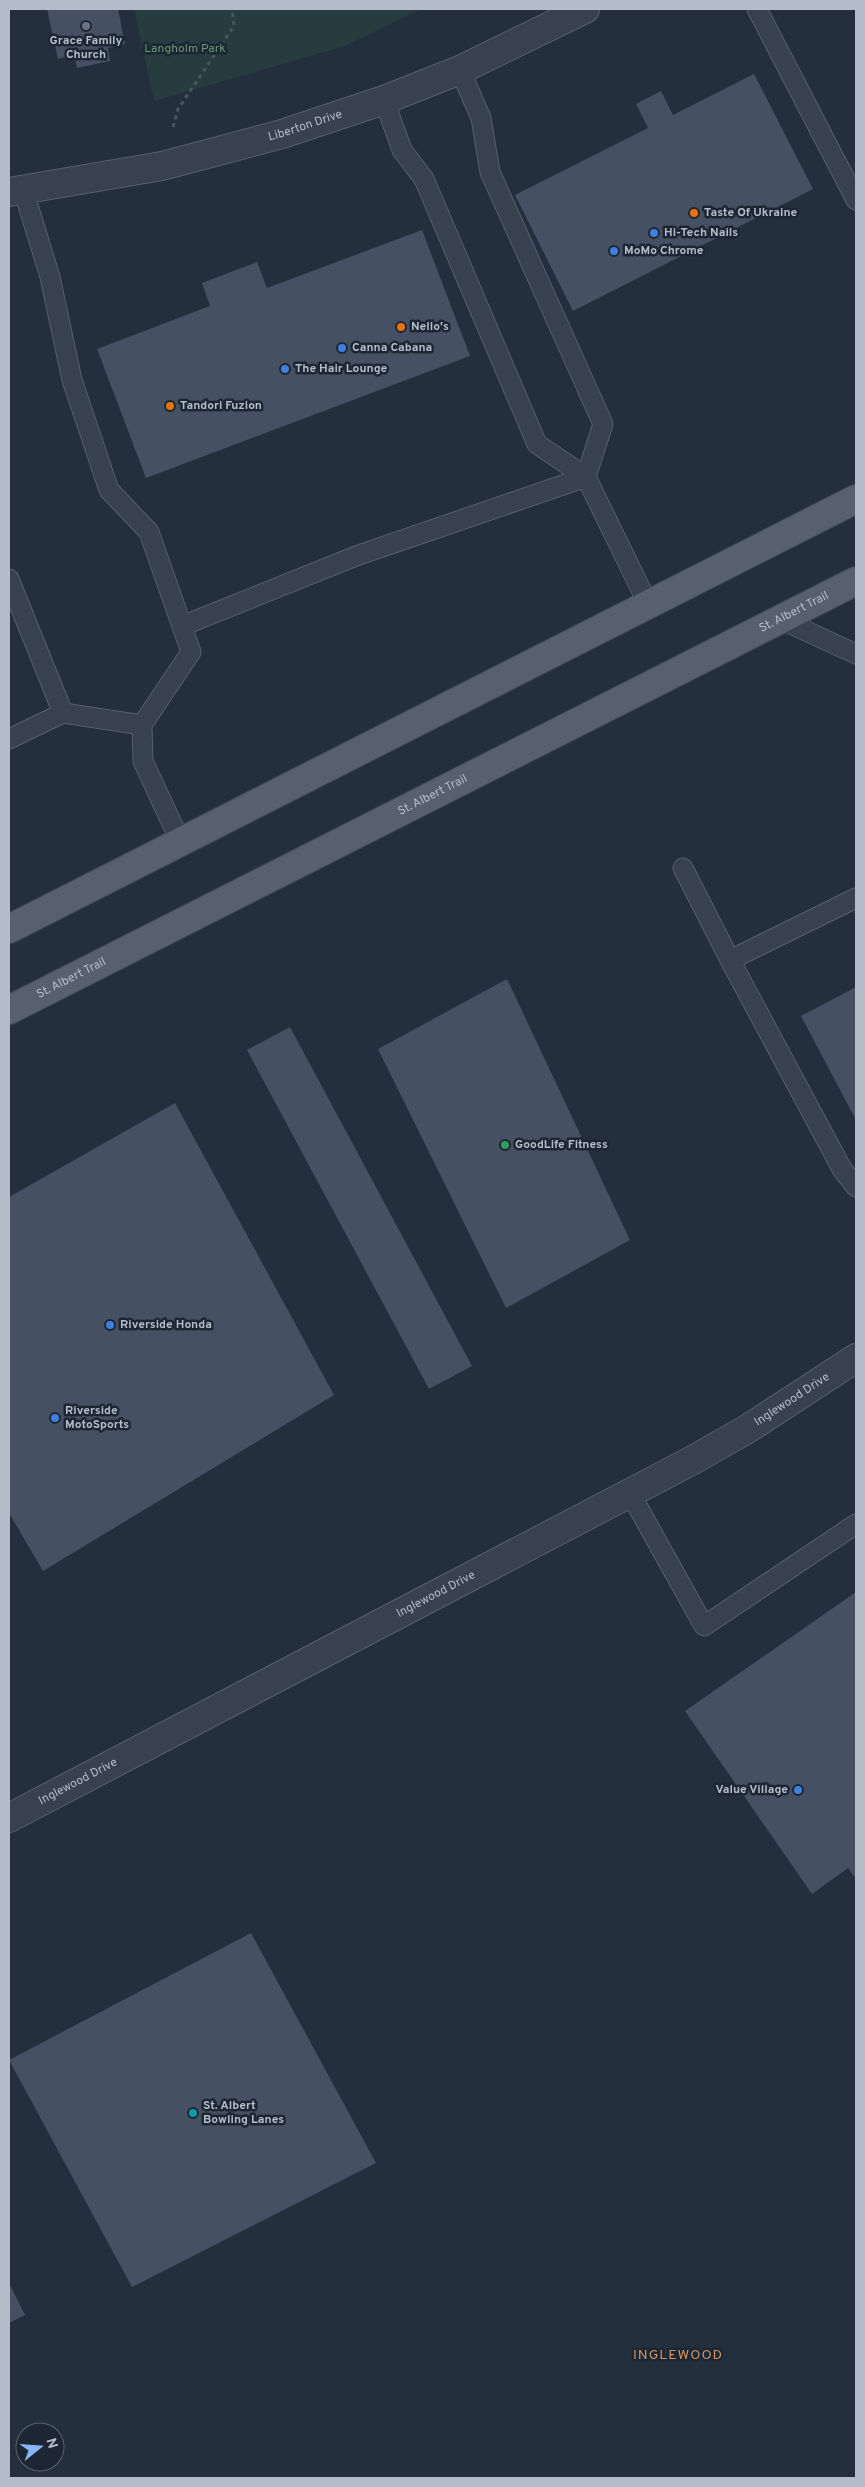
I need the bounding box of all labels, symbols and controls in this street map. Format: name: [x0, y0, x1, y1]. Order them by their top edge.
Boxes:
marker: Grace Family Church: [80, 20, 92, 32]
place label: Grace Family Church: [50, 33, 123, 63]
park label: Langholm Park: [144, 41, 226, 57]
street label: Liberton Drive: [266, 106, 345, 145]
place label: Taste Of Ukraine: [704, 205, 798, 221]
marker: Taste Of Ukraine: [688, 207, 700, 219]
place label: Hi-Tech Nails: [664, 225, 738, 241]
marker: Hi-Tech Nails: [648, 227, 660, 239]
place label: MoMo Chrome: [624, 243, 704, 259]
marker: MoMo Chrome: [608, 245, 620, 257]
place label: Nello's: [411, 319, 449, 335]
marker: Nello's: [395, 321, 407, 333]
place label: Canna Cabana: [352, 340, 432, 356]
marker: Canna Cabana: [336, 342, 348, 354]
place label: The Hair Lounge: [295, 361, 388, 377]
marker: The Hair Lounge: [279, 363, 291, 375]
place label: Tandori Fuzion: [180, 398, 262, 414]
marker: Tandori Fuzion: [164, 400, 176, 412]
street label: St. Albert Trail: [757, 588, 832, 637]
street label: St. Albert Trail: [395, 771, 470, 820]
street label: St. Albert Trail: [34, 954, 109, 1003]
place label: GoodLife Fitness: [515, 1137, 608, 1153]
marker: GoodLife Fitness: [499, 1139, 511, 1151]
place label: Riverside Honda: [120, 1317, 212, 1333]
marker: Riverside Honda: [104, 1319, 116, 1331]
street label: Inglewood Drive: [751, 1369, 833, 1430]
place label: Riverside MotoSports: [65, 1403, 129, 1433]
marker: Riverside MotoSports: [49, 1412, 61, 1424]
street label: Inglewood Drive: [394, 1567, 478, 1622]
street label: Inglewood Drive: [36, 1755, 120, 1809]
place label: Value Village: [716, 1782, 788, 1798]
marker: Value Village: [792, 1784, 804, 1796]
place label: St. Albert Bowling Lanes: [203, 2098, 284, 2128]
marker: St. Albert Bowling Lanes: [187, 2107, 199, 2119]
district label: INGLEWOOD: [633, 2347, 723, 2364]
north arrow: [15, 2422, 65, 2472]
text: N: [41, 2436, 61, 2451]

